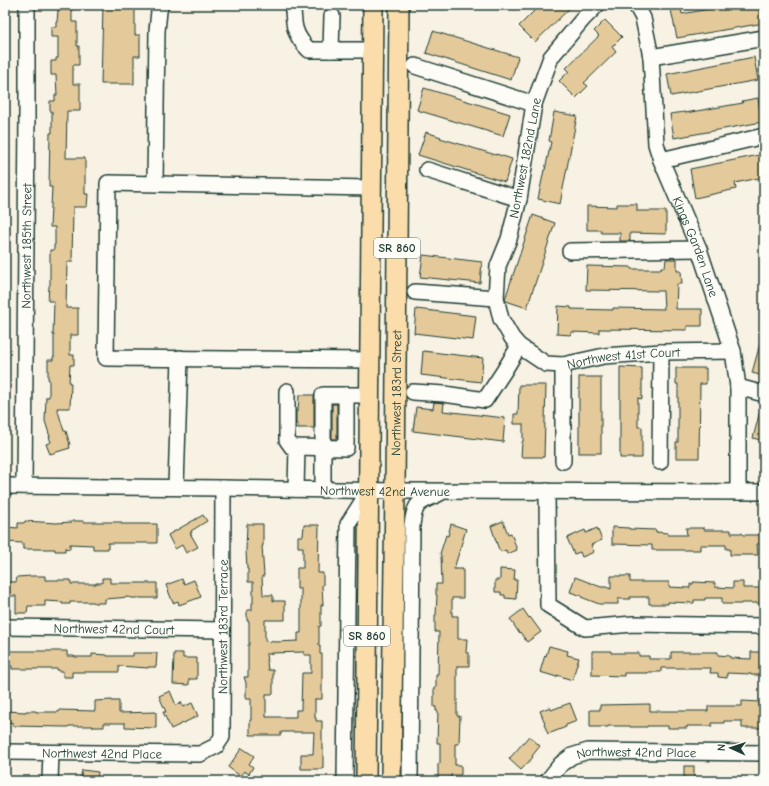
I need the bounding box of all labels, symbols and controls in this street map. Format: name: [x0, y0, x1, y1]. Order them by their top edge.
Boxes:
street label: Northwest 182nd Lane: [506, 96, 544, 220]
street label: Northwest 185th Street: [18, 182, 34, 309]
street label: Kings Garden Lane: [670, 194, 722, 299]
road number: SR 860: [374, 238, 420, 258]
street label: Northwest 183rd Street: [388, 329, 404, 456]
street label: Northwest 41st Court: [565, 344, 682, 371]
street label: Northwest 42nd Avenue: [320, 482, 450, 499]
street label: Northwest 183rd Terrace: [215, 559, 230, 694]
street label: Northwest 42nd Court: [53, 620, 176, 637]
road number: SR 860: [344, 626, 390, 646]
north arrow: [711, 728, 751, 768]
street label: Northwest 42nd Place: [574, 743, 697, 762]
text: N: [715, 744, 728, 751]
street label: Northwest 42nd Place: [42, 745, 163, 761]

